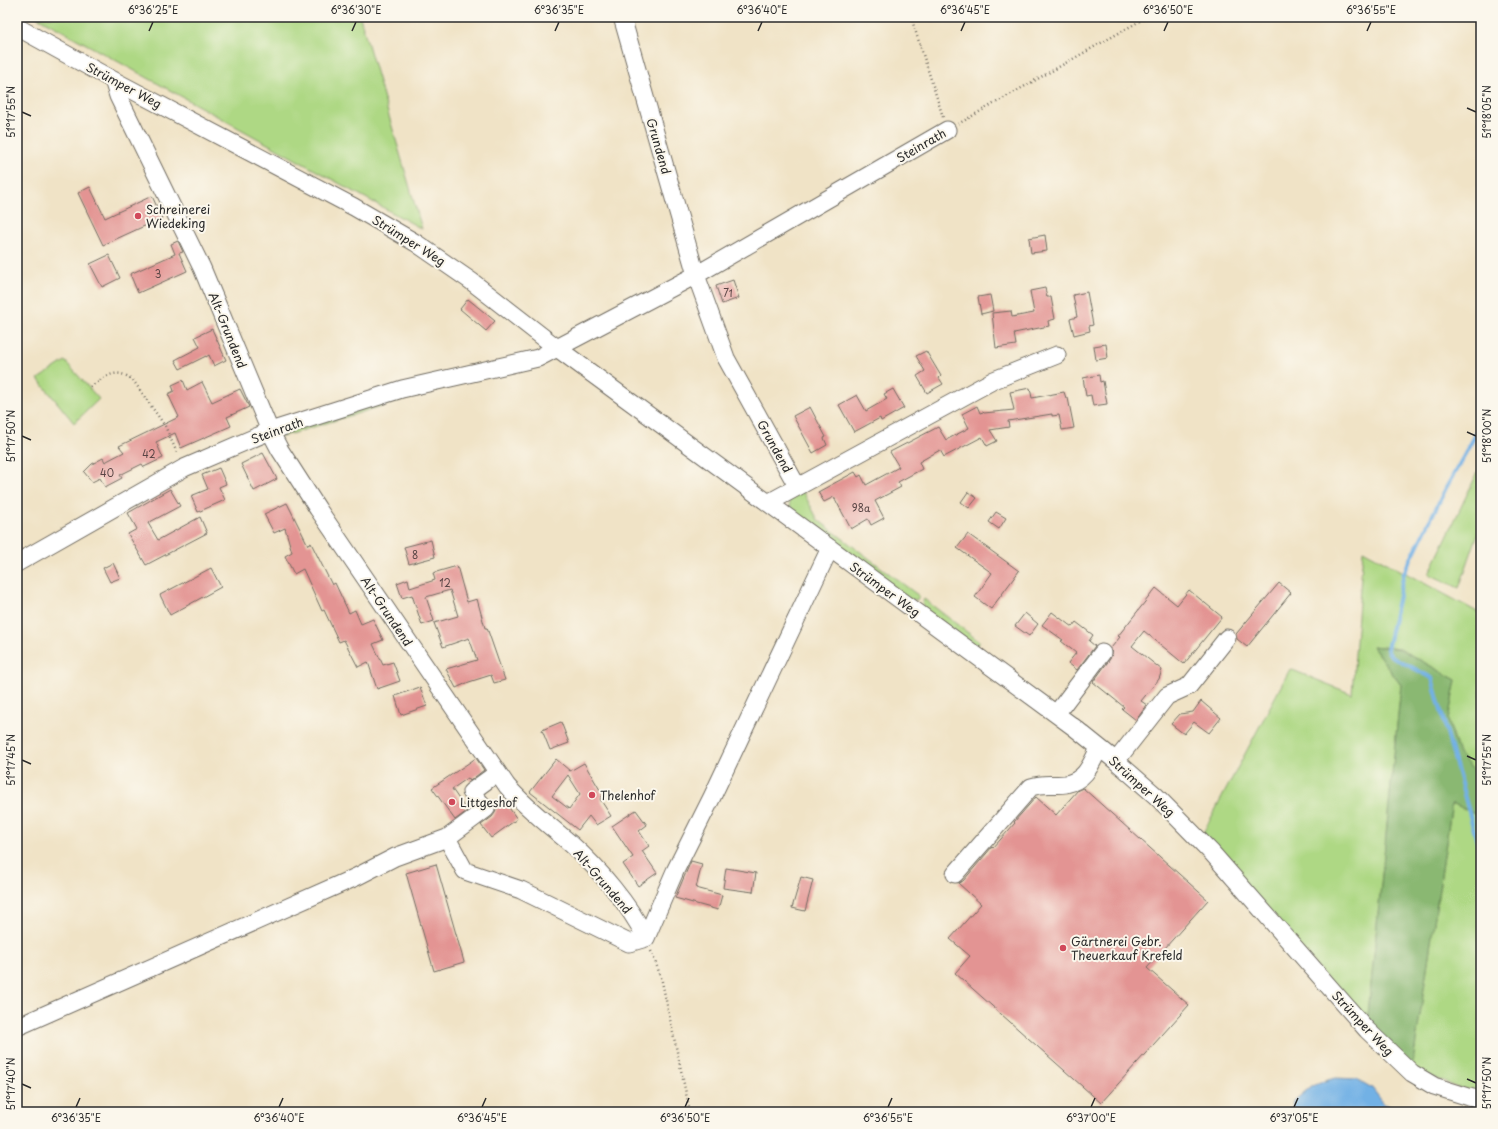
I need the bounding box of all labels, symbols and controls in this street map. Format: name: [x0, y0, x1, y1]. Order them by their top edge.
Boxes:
text: 6°36'25"E: [128, 2, 178, 17]
text: 6°36'30"E: [330, 2, 382, 17]
text: 6°36'35"E: [534, 2, 584, 17]
text: 6°36'40"E: [737, 2, 787, 17]
text: 6°36'45"E: [940, 2, 990, 17]
text: 6°36'50"E: [1143, 2, 1193, 17]
text: 6°36'55"E: [1346, 2, 1396, 17]
street label: Strümper Weg: [83, 58, 165, 113]
text: 51°18'05"N: [1479, 85, 1494, 139]
text: 51°17'55"N: [3, 86, 18, 138]
street label: Grundend: [642, 116, 676, 176]
street label: Steinrath: [893, 124, 949, 166]
place label: Schreinerei Wiedeking: [146, 200, 210, 232]
street label: Strümper Weg: [369, 210, 449, 270]
marker: Schreinerei Wiedeking: [133, 211, 143, 221]
house number: 3: [155, 266, 161, 281]
house number: 71: [723, 285, 733, 300]
street label: Alt-Grundend: [205, 289, 251, 371]
text: 51°17'50"N: [3, 409, 18, 462]
text: 51°18'00"N: [1479, 409, 1494, 463]
street label: Steinrath: [248, 412, 306, 448]
street label: Grundend: [753, 416, 797, 476]
house number: 42: [142, 446, 156, 461]
house number: 40: [100, 465, 114, 480]
house number: 98a: [852, 500, 871, 515]
house number: 8: [412, 547, 418, 562]
street label: Strümper Weg: [846, 557, 924, 621]
street label: Alt-Grundend: [357, 572, 417, 650]
house number: 12: [439, 575, 451, 590]
text: 51°17'45"N: [3, 734, 18, 786]
text: 51°17'55"N: [1479, 734, 1494, 786]
street label: Strümper Weg: [1105, 751, 1179, 821]
place label: Thelenhof: [600, 786, 657, 804]
marker: Thelenhof: [587, 790, 597, 800]
place label: Littgeshof: [460, 793, 518, 811]
marker: Littgeshof: [447, 797, 457, 807]
street label: Alt-Grundend: [570, 845, 636, 917]
place label: Gärtnerei Gebr. Theuerkauf Krefeld: [1071, 932, 1183, 964]
marker: Gärtnerei Gebr. Theuerkauf Krefeld: [1058, 943, 1068, 953]
street label: Strümper Weg: [1328, 986, 1398, 1060]
text: 51°17'50"N: [1479, 1056, 1494, 1109]
text: 51°17'40"N: [3, 1057, 18, 1110]
text: 6°36'35"E: [51, 1110, 101, 1125]
text: 6°36'40"E: [254, 1110, 304, 1125]
text: 6°36'45"E: [457, 1110, 507, 1125]
text: 6°36'50"E: [660, 1110, 710, 1125]
text: 6°36'55"E: [863, 1110, 913, 1125]
text: 6°37'00"E: [1066, 1110, 1116, 1125]
text: 6°37'05"E: [1269, 1110, 1319, 1125]

